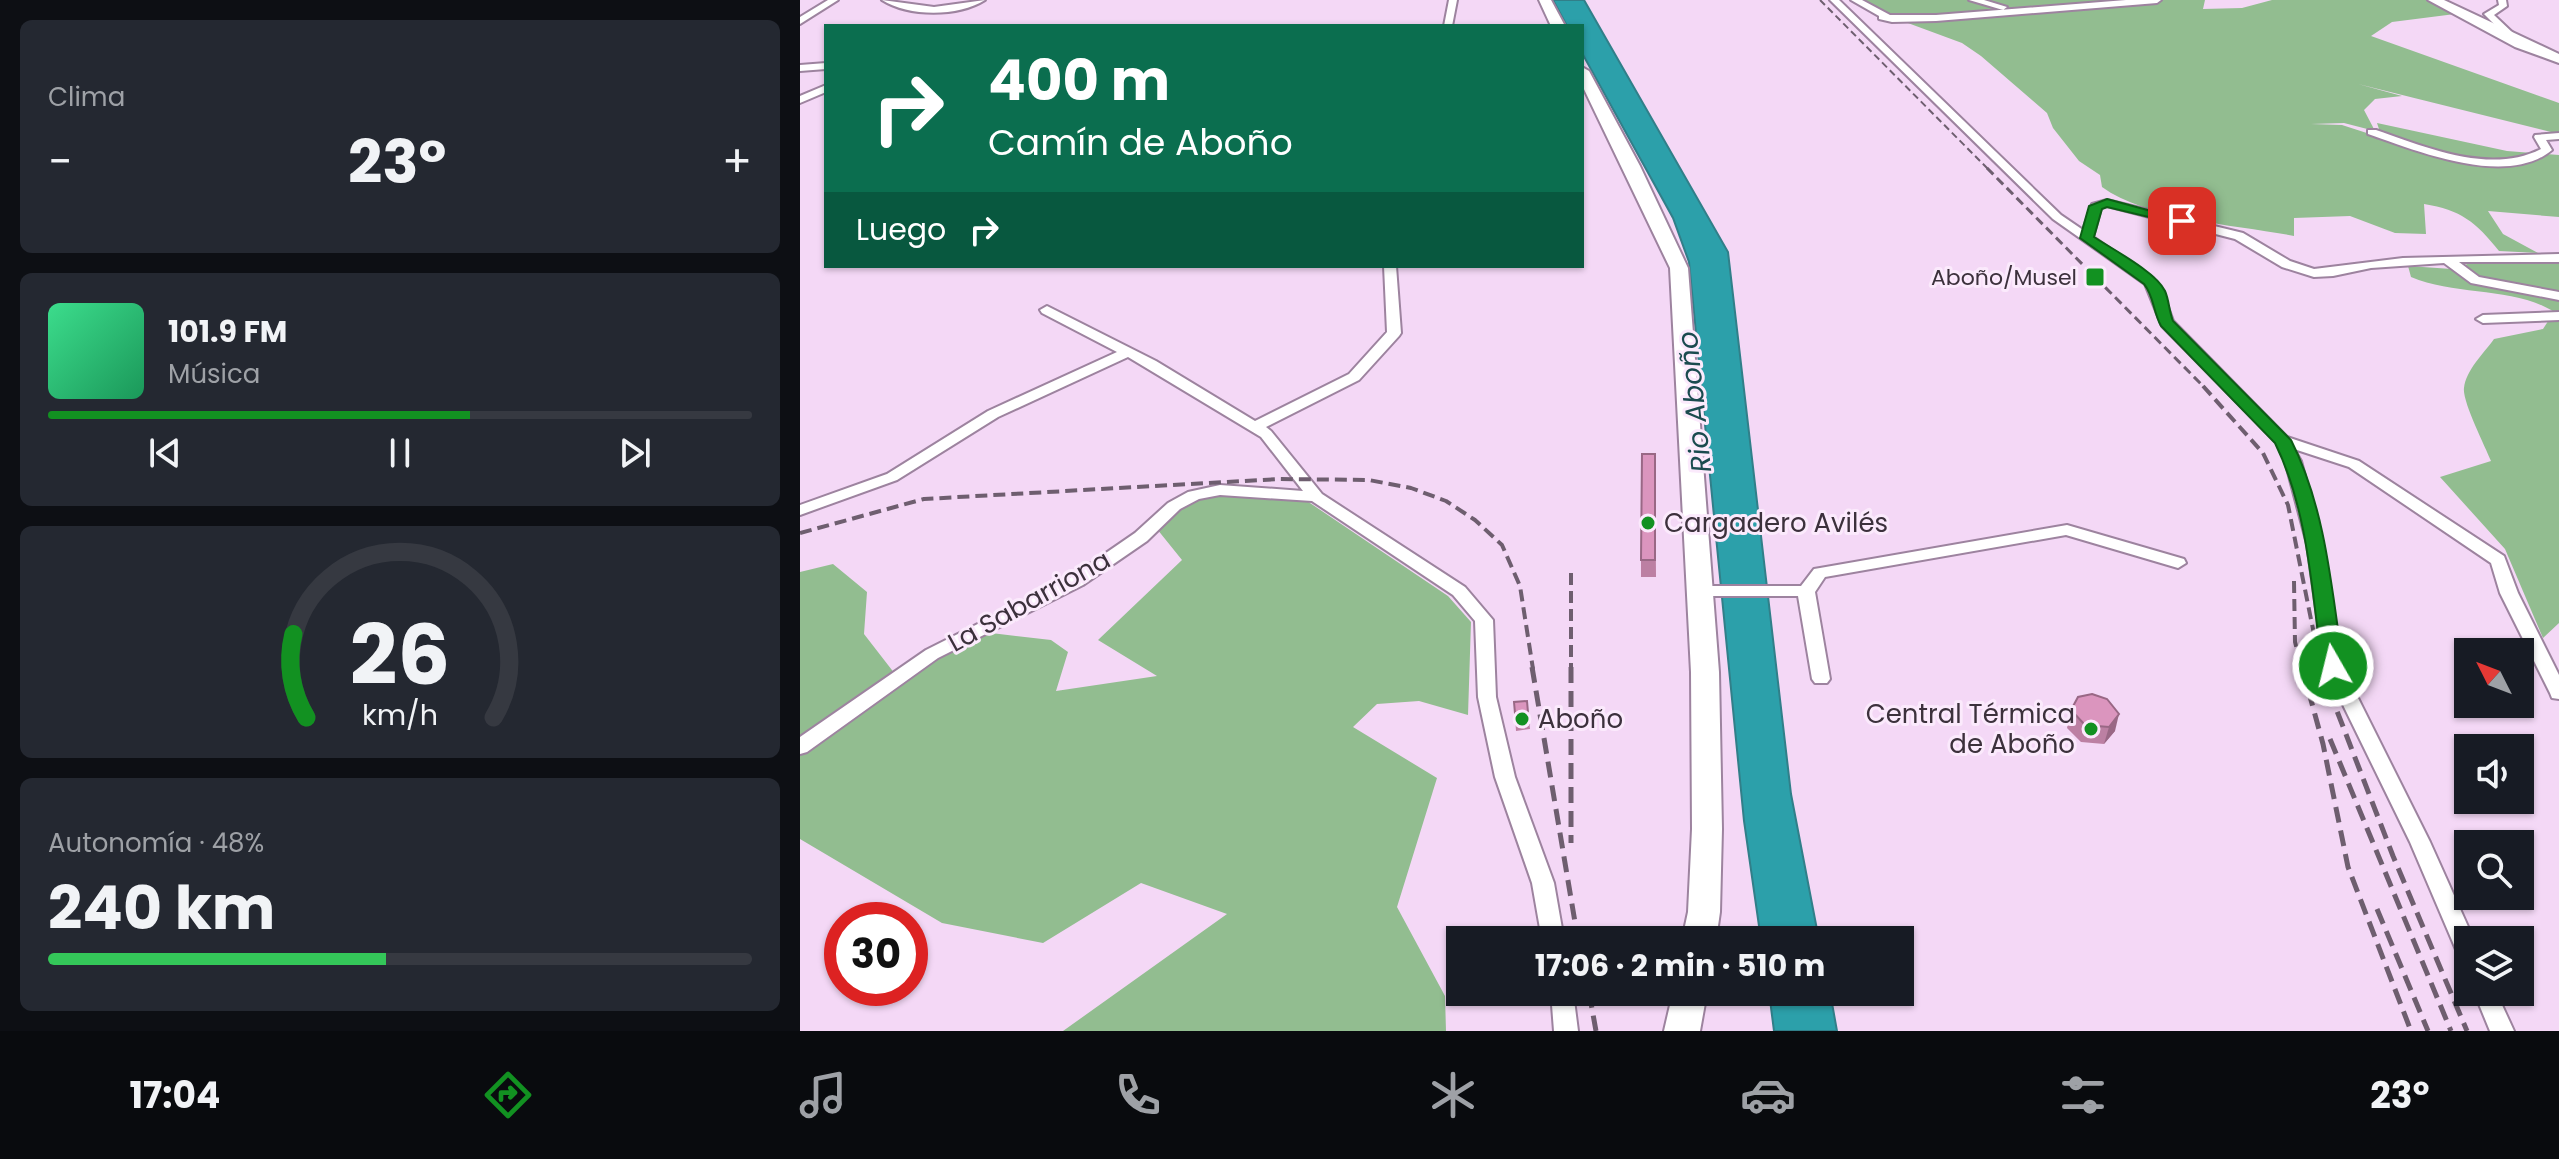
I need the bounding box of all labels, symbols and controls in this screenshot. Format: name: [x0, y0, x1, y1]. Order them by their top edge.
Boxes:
text: 400 m: [988, 41, 1170, 120]
icon: right: [856, 56, 960, 160]
text: Clima: [48, 79, 125, 115]
text: Camín de Aboño: [988, 117, 1293, 168]
text: 23°: [348, 120, 446, 204]
text: −: [48, 131, 72, 192]
text: +: [722, 131, 752, 192]
pin: [2148, 187, 2216, 255]
icon: arrive: [2160, 199, 2204, 243]
text: Luego: [856, 208, 946, 251]
icon: right: [962, 208, 1006, 252]
place label: Aboño/Musel: [1931, 262, 2077, 293]
marker: Aboño/Musel: [2084, 266, 2106, 288]
text: 101.9 FM: [168, 310, 287, 353]
water label: Rio Aboño: [1668, 329, 1721, 474]
text: Música: [168, 356, 260, 392]
icon: previous: [143, 431, 187, 475]
icon: pause: [378, 431, 422, 475]
icon: next: [613, 431, 657, 475]
place label: Cargadero Avilés: [1664, 505, 1888, 541]
marker: Cargadero Avilés: [1639, 514, 1657, 532]
street label: La Sabarriona: [941, 542, 1117, 660]
text: 26: [350, 596, 450, 712]
position arrow: [2291, 624, 2375, 708]
north arrow: [2454, 638, 2534, 718]
map controls: [2454, 638, 2534, 1006]
text: km/h: [362, 695, 438, 735]
place label: Central Térmica de Aboño: [1866, 696, 2075, 762]
place label: Aboño: [1538, 701, 1623, 737]
marker: Aboño: [1513, 710, 1531, 728]
marker: Central Térmica de Aboño: [2082, 720, 2100, 738]
button: sound: [2454, 734, 2534, 814]
text: Autonomía · 48%: [48, 825, 264, 861]
button: search: [2454, 830, 2534, 910]
text: 240 km: [48, 866, 275, 950]
speed limit sign: 30: [824, 902, 928, 1006]
button: layers: [2454, 926, 2534, 1006]
text: 17:06 · 2 min · 510 m: [1535, 944, 1825, 987]
icon: directions: [480, 1067, 536, 1123]
icon: music: [795, 1067, 851, 1123]
icon: phone: [1110, 1067, 1166, 1123]
icon: climate: [1425, 1067, 1481, 1123]
icon: car: [1740, 1067, 1796, 1123]
icon: filters: [2055, 1067, 2111, 1123]
text: 17:04: [130, 1070, 220, 1121]
text: 23°: [2370, 1070, 2429, 1121]

